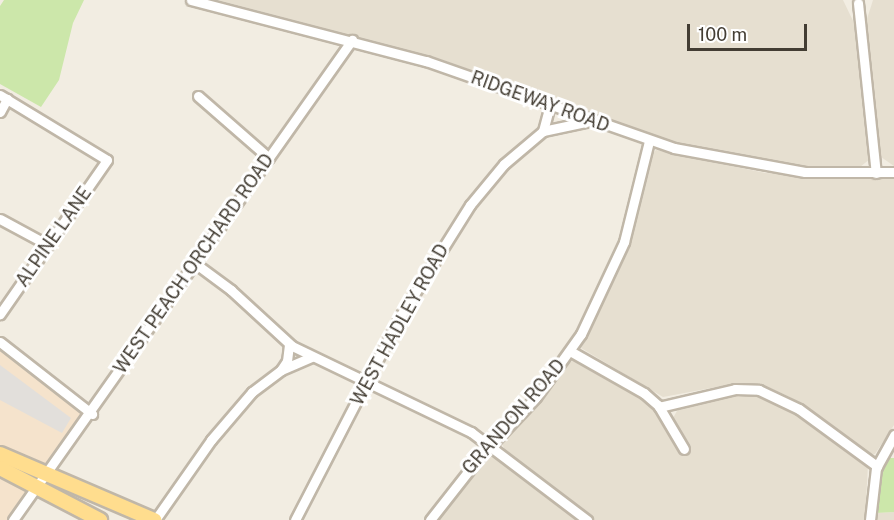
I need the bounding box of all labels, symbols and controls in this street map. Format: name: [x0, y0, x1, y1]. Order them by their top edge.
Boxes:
scale bar: [690, 12, 810, 50]
text: 100 m: [698, 24, 747, 45]
street label: RIDGEWAY ROAD: [468, 67, 612, 137]
street label: WEST PEACH ORCHARD ROAD: [110, 150, 278, 378]
street label: ALPINE LANE: [12, 183, 96, 291]
street label: WEST HADLEY ROAD: [347, 240, 453, 410]
street label: GRANDON ROAD: [458, 355, 570, 479]

